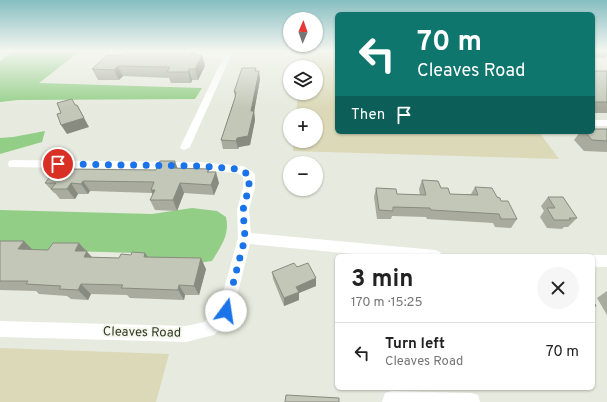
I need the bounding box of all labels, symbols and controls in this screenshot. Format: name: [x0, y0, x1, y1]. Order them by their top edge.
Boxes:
north arrow: [283, 12, 323, 52]
map controls: [283, 12, 323, 196]
text: 70 m: [417, 25, 482, 61]
icon: left: [351, 28, 403, 80]
button: layers: [283, 60, 323, 100]
text: Cleaves Road: [417, 60, 525, 83]
icon: arrive: [393, 104, 415, 126]
text: Then: [351, 106, 385, 125]
button: +: [283, 108, 323, 148]
pin: [41, 147, 75, 181]
icon: arrive: [47, 153, 69, 175]
button: −: [283, 156, 323, 196]
text: 3 min: [351, 265, 413, 295]
button: close: [537, 267, 579, 309]
position arrow: [205, 290, 247, 332]
text: 170 m · 15:25: [351, 295, 423, 311]
street label: Cleaves Road: [103, 324, 181, 342]
text: Turn left: [385, 335, 445, 354]
icon: left: [351, 342, 373, 364]
text: 70 m: [546, 343, 579, 362]
text: Cleaves Road: [385, 354, 463, 370]

